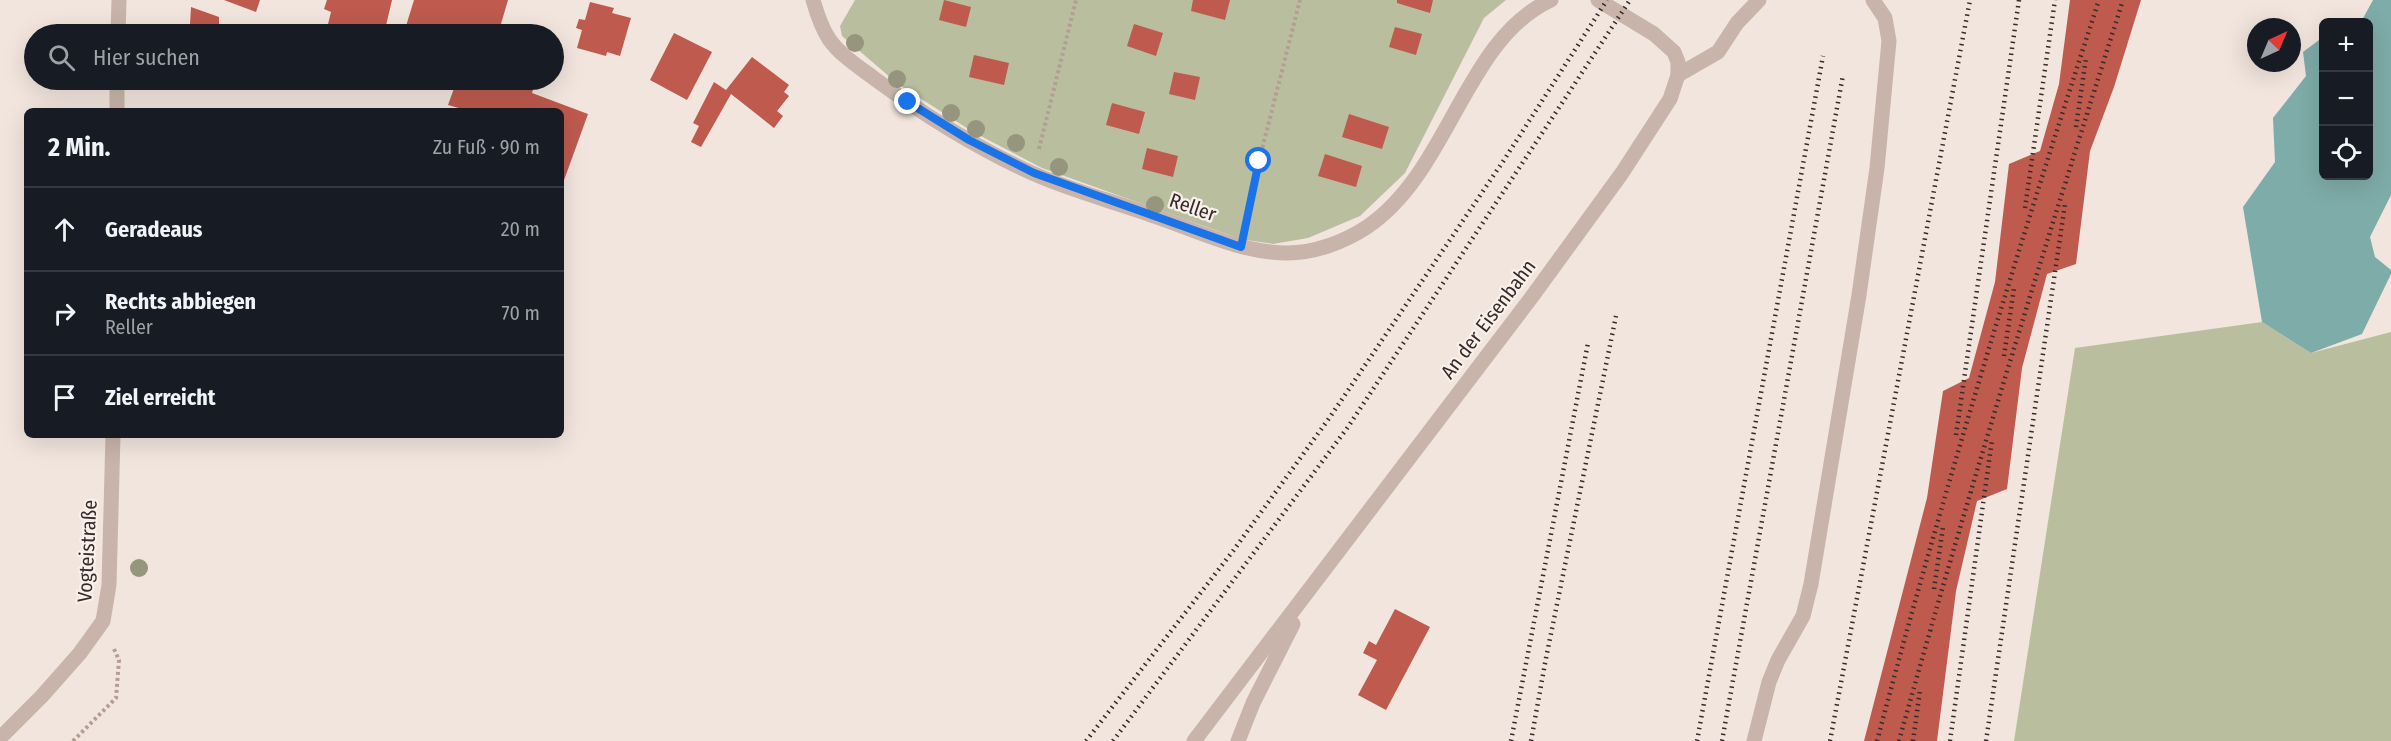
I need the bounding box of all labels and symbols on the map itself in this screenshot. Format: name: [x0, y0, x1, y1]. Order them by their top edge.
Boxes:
north arrow: [2247, 18, 2301, 72]
route end: [894, 88, 920, 114]
route start: [1245, 147, 1271, 173]
street label: Reller: [1166, 188, 1220, 226]
street label: An der Eisenbahn: [1435, 255, 1541, 383]
street label: Vogteistraße: [72, 499, 102, 603]

